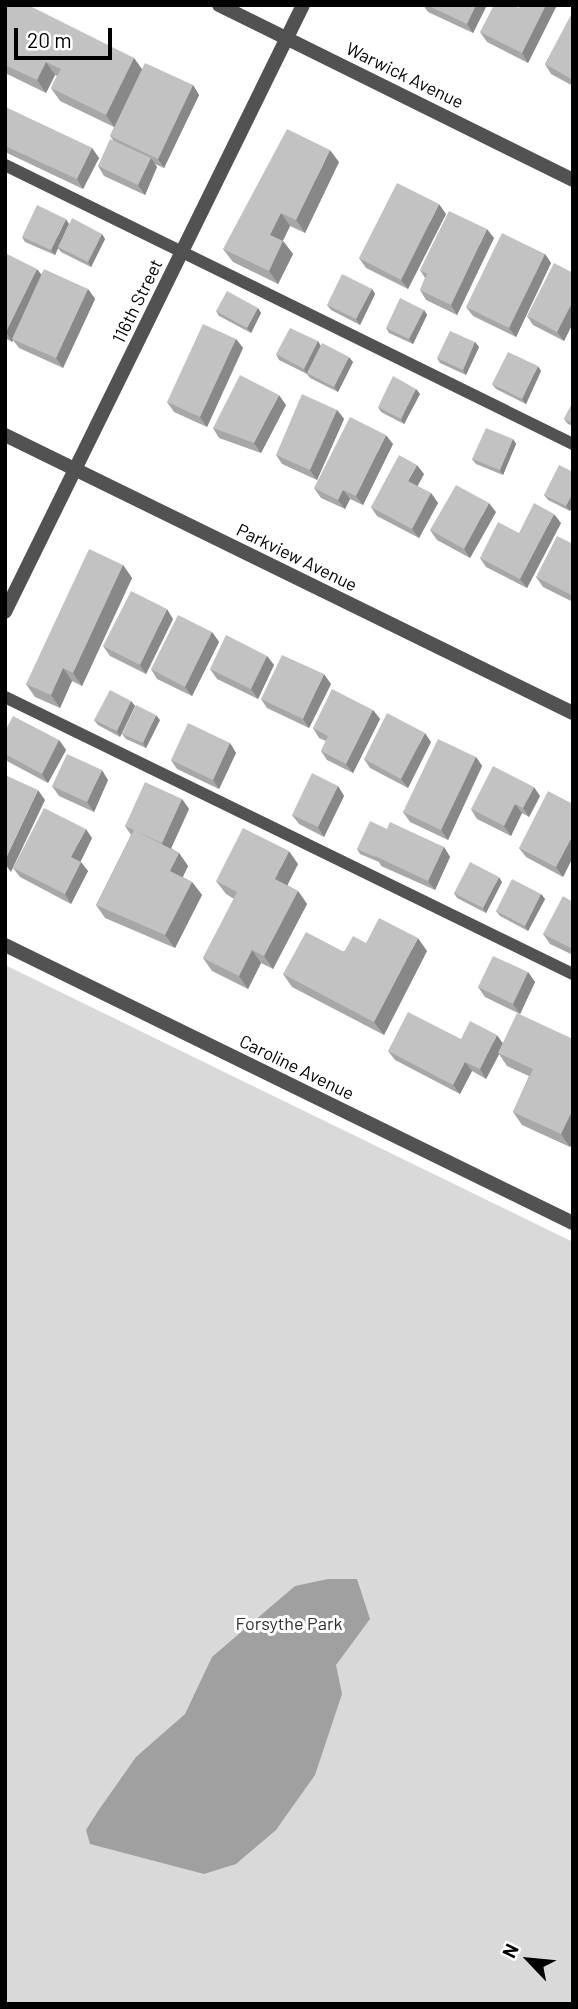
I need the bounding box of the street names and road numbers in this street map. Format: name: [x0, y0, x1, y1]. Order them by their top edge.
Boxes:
street label: Warwick Avenue: [343, 37, 467, 113]
street label: 116th Street: [107, 255, 167, 347]
street label: Parkview Avenue: [233, 518, 361, 596]
street label: Caroline Avenue: [236, 1030, 358, 1104]

